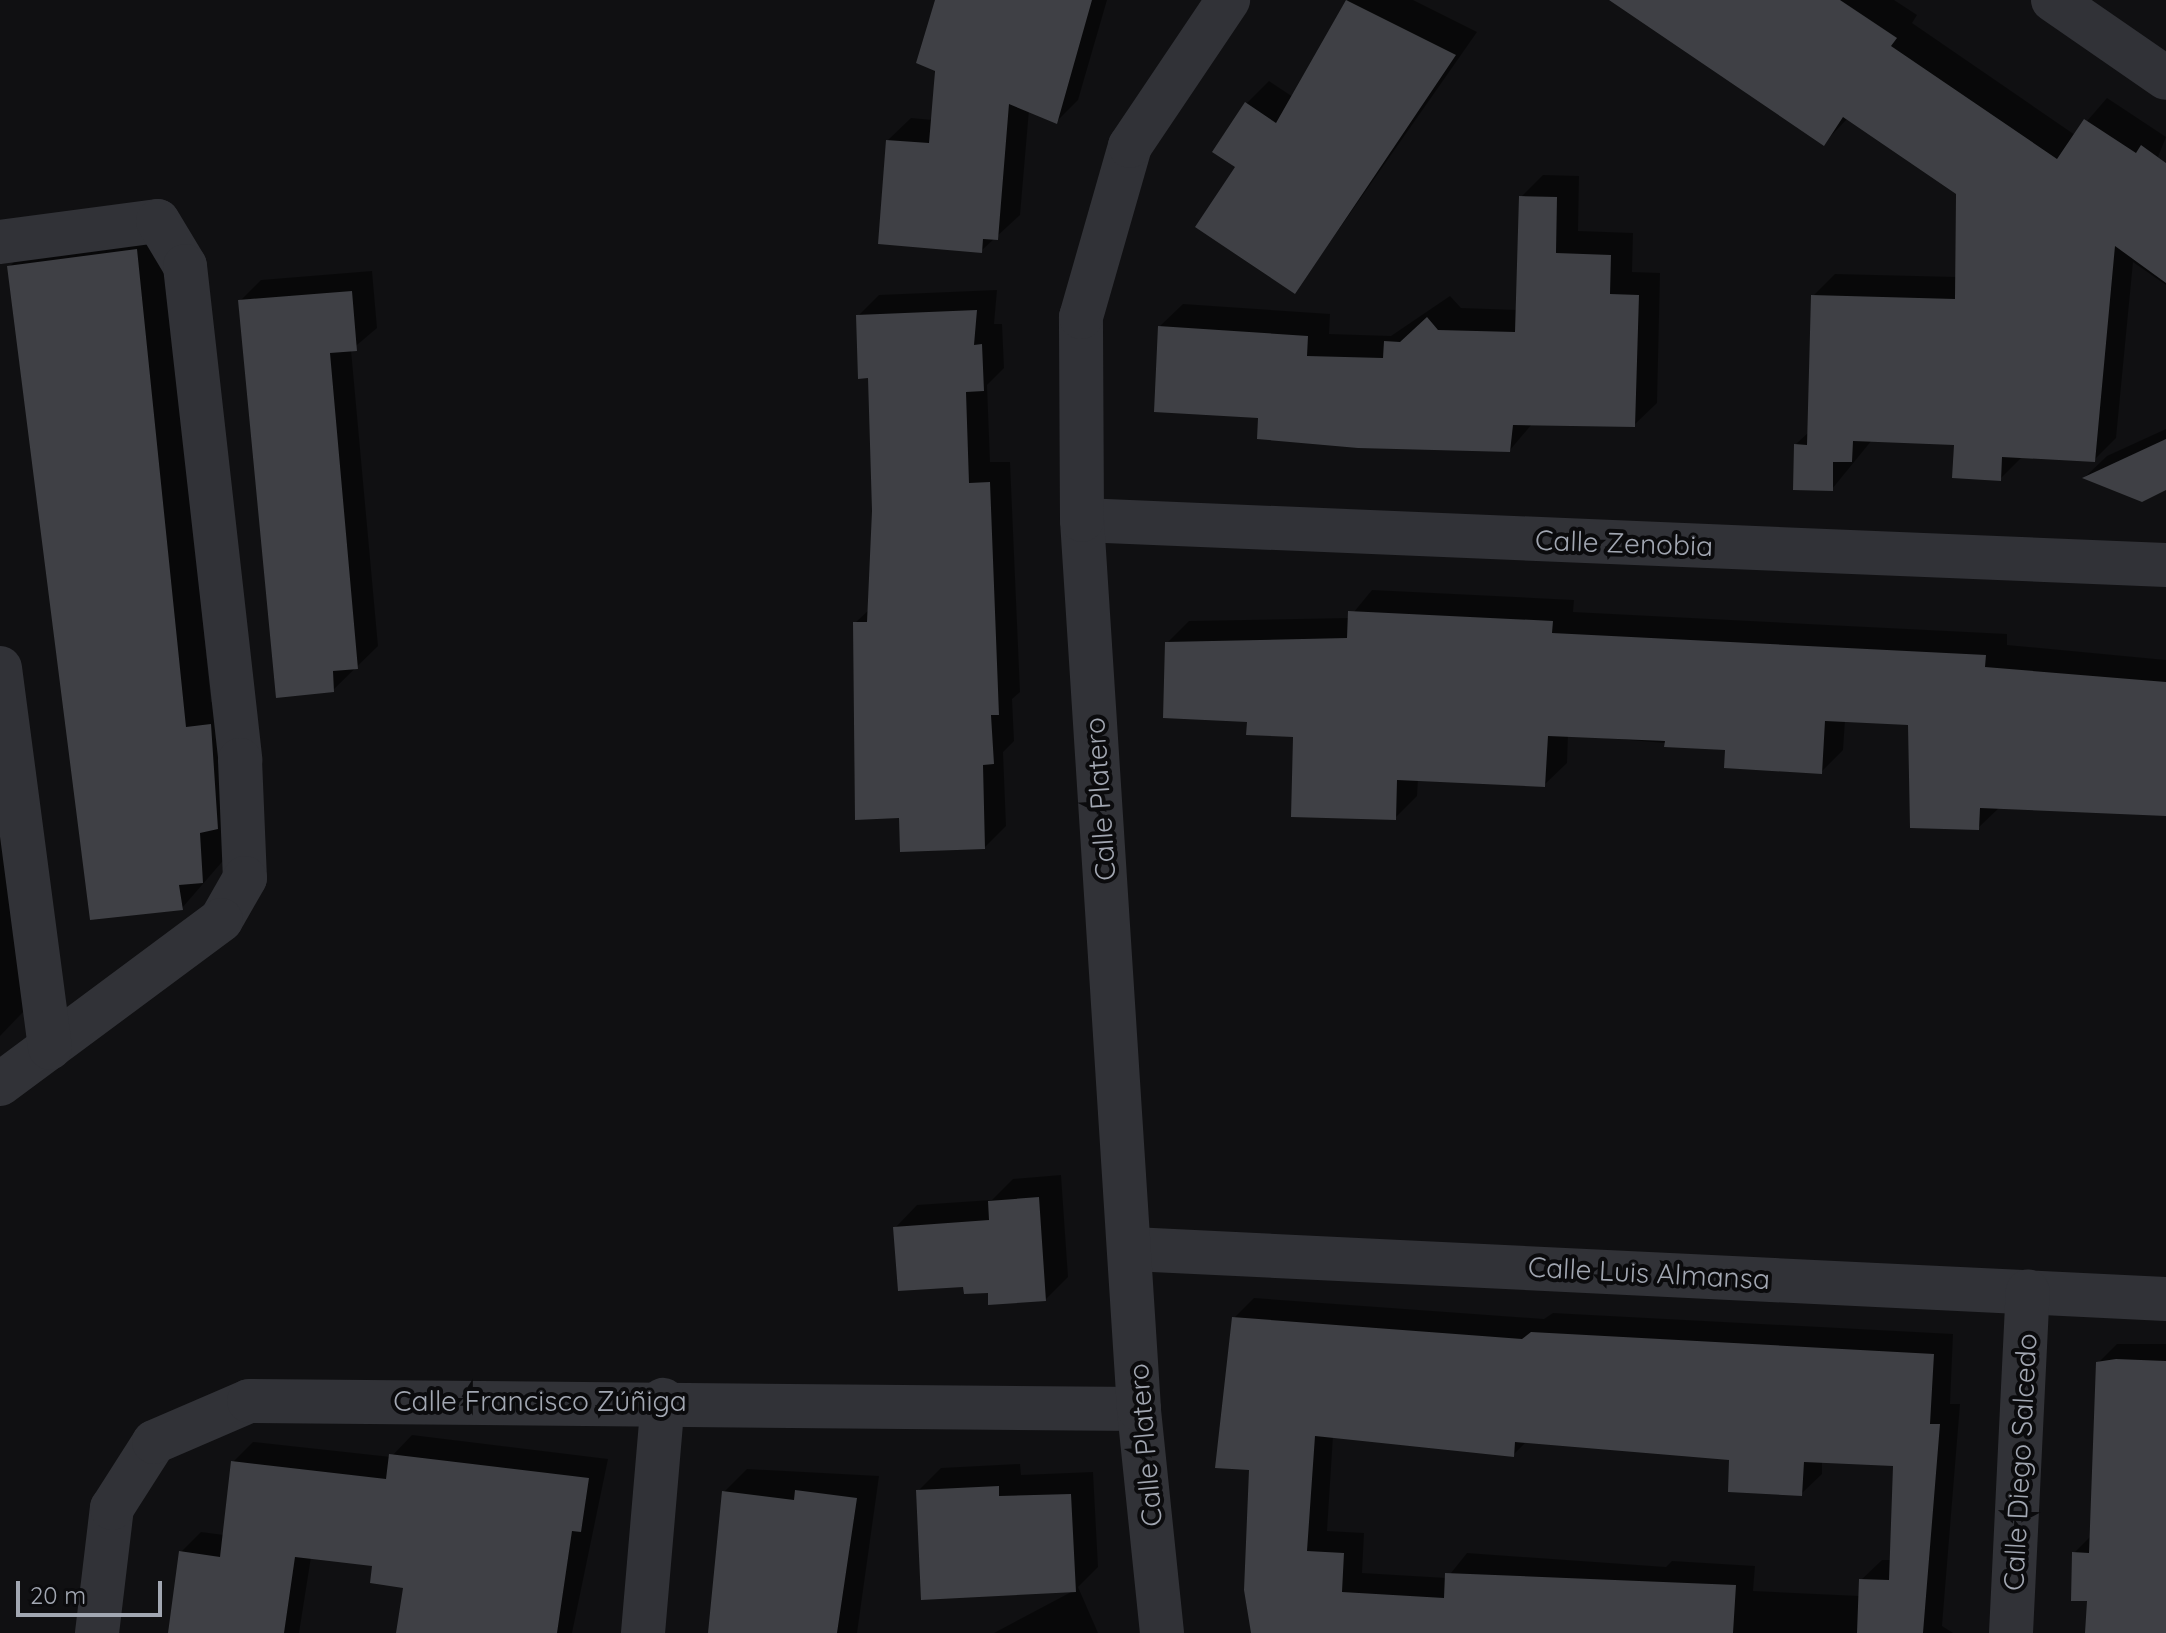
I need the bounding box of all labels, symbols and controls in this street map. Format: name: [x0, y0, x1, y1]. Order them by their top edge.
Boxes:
street label: Calle Zenobia: [1534, 523, 1714, 563]
street label: Calle Platero: [1078, 716, 1122, 882]
street label: Calle Luis Almansa: [1527, 1250, 1771, 1296]
street label: Calle Diego Salcedo: [1996, 1332, 2044, 1592]
street label: Calle Platero: [1121, 1362, 1169, 1528]
street label: Calle Francisco Zúñiga: [393, 1384, 687, 1418]
scale bar: [20, 1565, 166, 1615]
text: 20 m: [30, 1580, 86, 1610]

